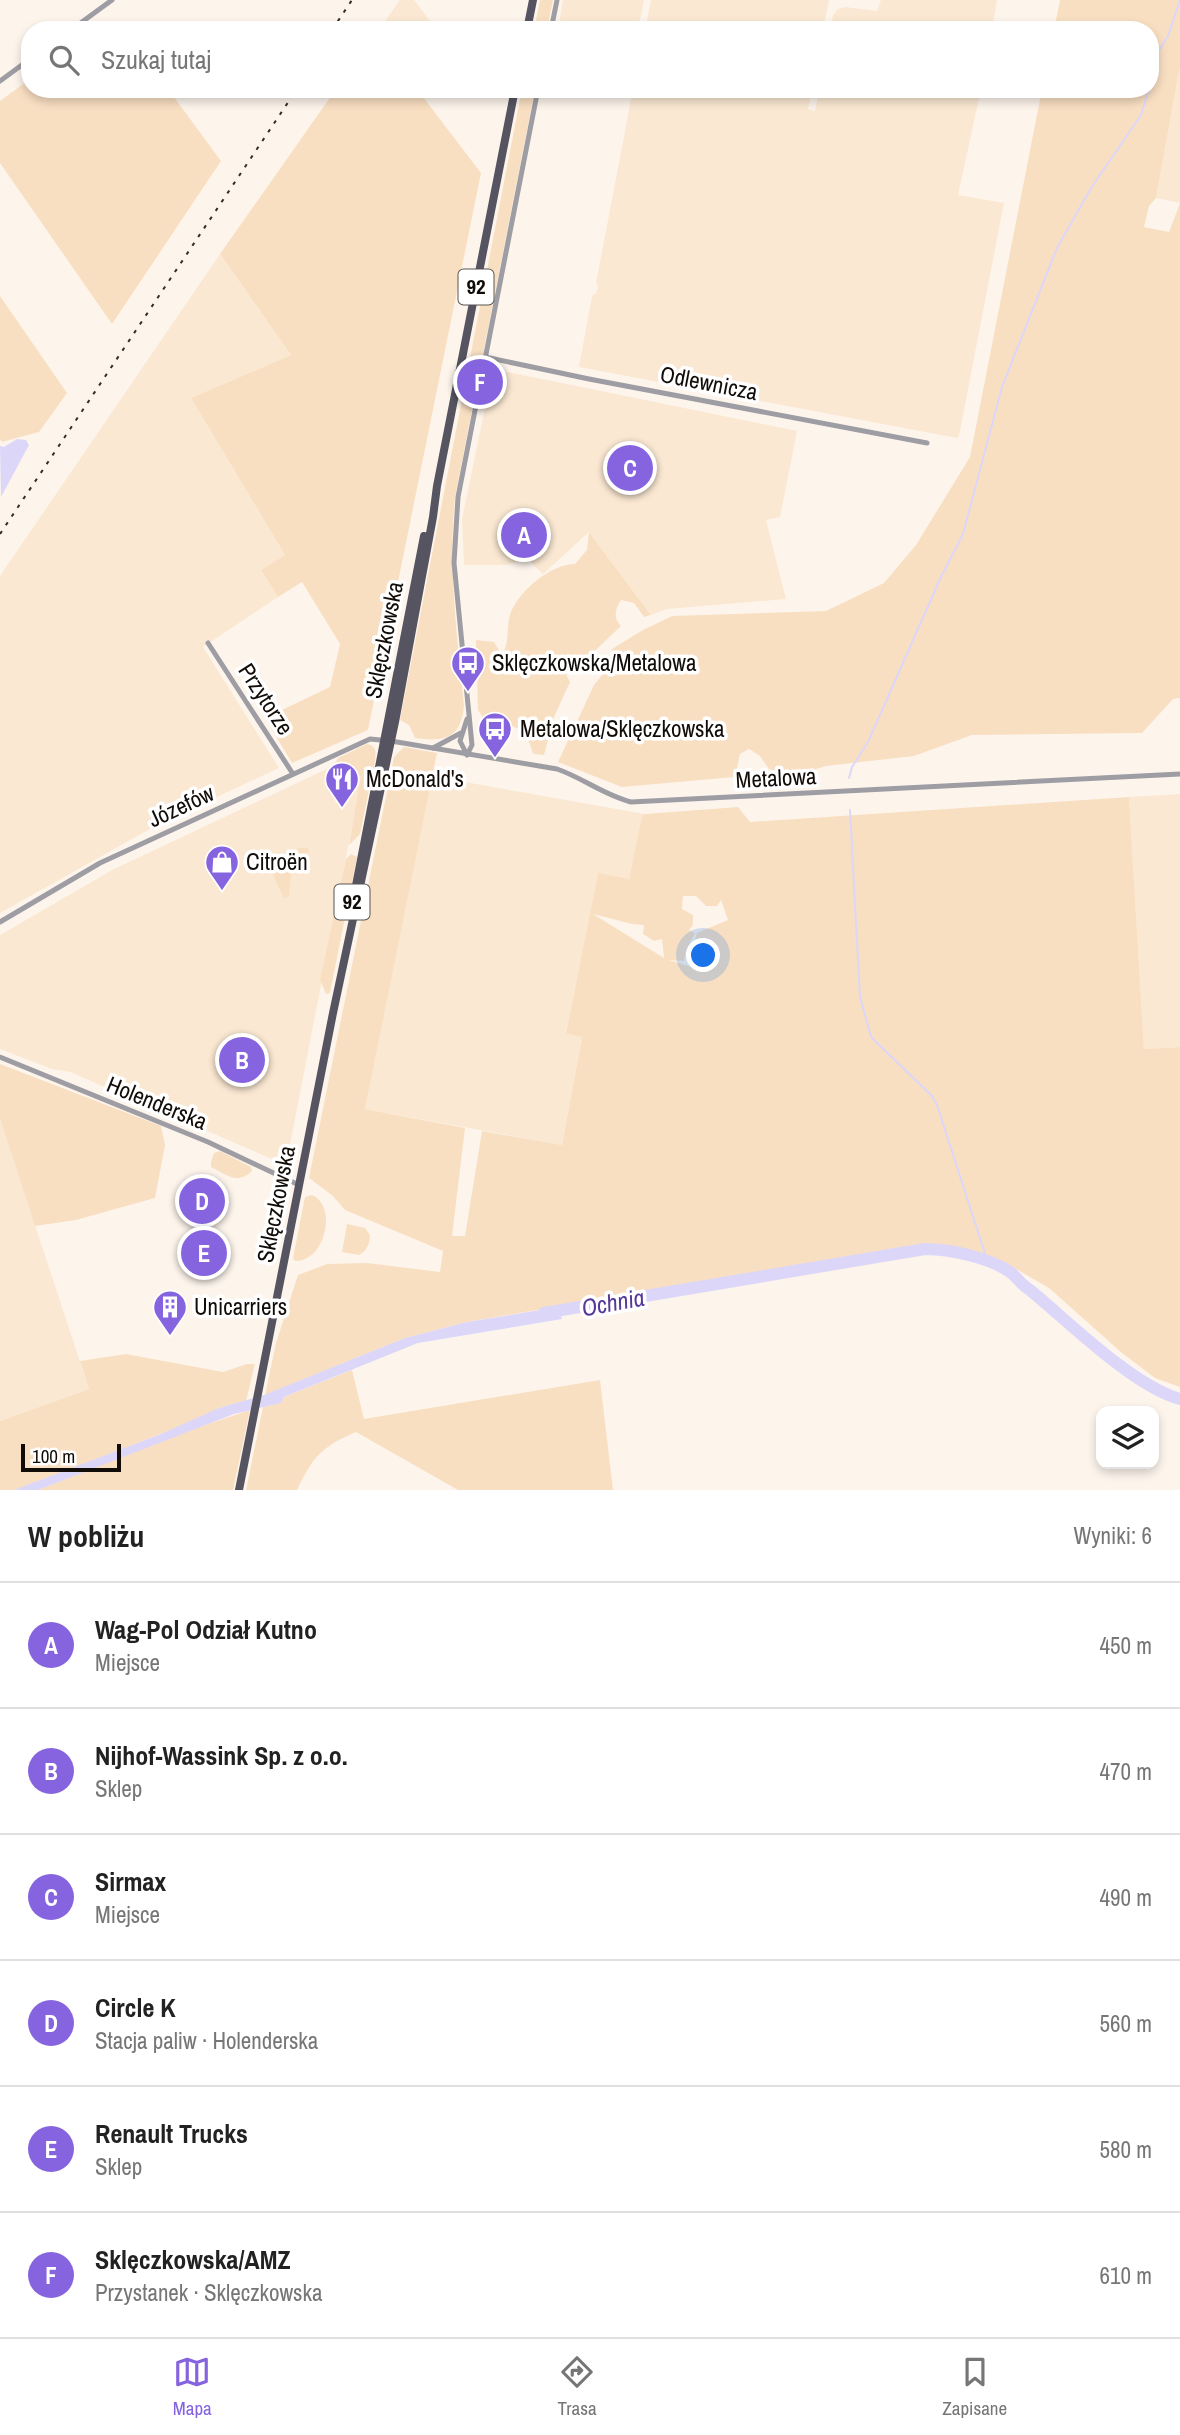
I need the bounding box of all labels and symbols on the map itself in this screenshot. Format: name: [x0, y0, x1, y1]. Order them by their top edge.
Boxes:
road number: 92: [458, 270, 494, 304]
pin: F: [457, 356, 503, 408]
street label: Odlewnicza: [658, 358, 761, 407]
pin: C: [607, 442, 653, 494]
pin: A: [501, 509, 547, 561]
street label: Sklęczkowska: [357, 578, 410, 701]
bus stop icon: Sklęczkowska/Metalowa: [449, 644, 487, 693]
place label: Sklęczkowska/Metalowa: [492, 647, 697, 678]
street label: Przytorze: [232, 657, 301, 741]
bus stop icon: Metalowa/Sklęczkowska: [476, 710, 514, 759]
place label: Metalowa/Sklęczkowska: [520, 713, 725, 744]
restaurant icon: McDonald's: [323, 760, 361, 809]
street label: Metalowa: [735, 760, 818, 795]
place label: McDonald's: [366, 763, 464, 794]
street label: Józefów: [143, 777, 219, 834]
shop icon: Citroën: [203, 843, 241, 892]
place label: Citroën: [246, 846, 308, 877]
road number: 92: [334, 884, 370, 920]
your location: [686, 938, 720, 972]
pin: B: [219, 1034, 265, 1086]
street label: Holenderska: [102, 1068, 213, 1137]
street label: Sklęczkowska: [249, 1142, 302, 1265]
pin: D: [179, 1175, 225, 1227]
pin: E: [181, 1227, 227, 1279]
water label: Ochnia: [579, 1281, 647, 1323]
building icon: Unicarriers: [151, 1288, 189, 1337]
place label: Unicarriers: [194, 1291, 287, 1322]
scale bar: [21, 1441, 121, 1473]

